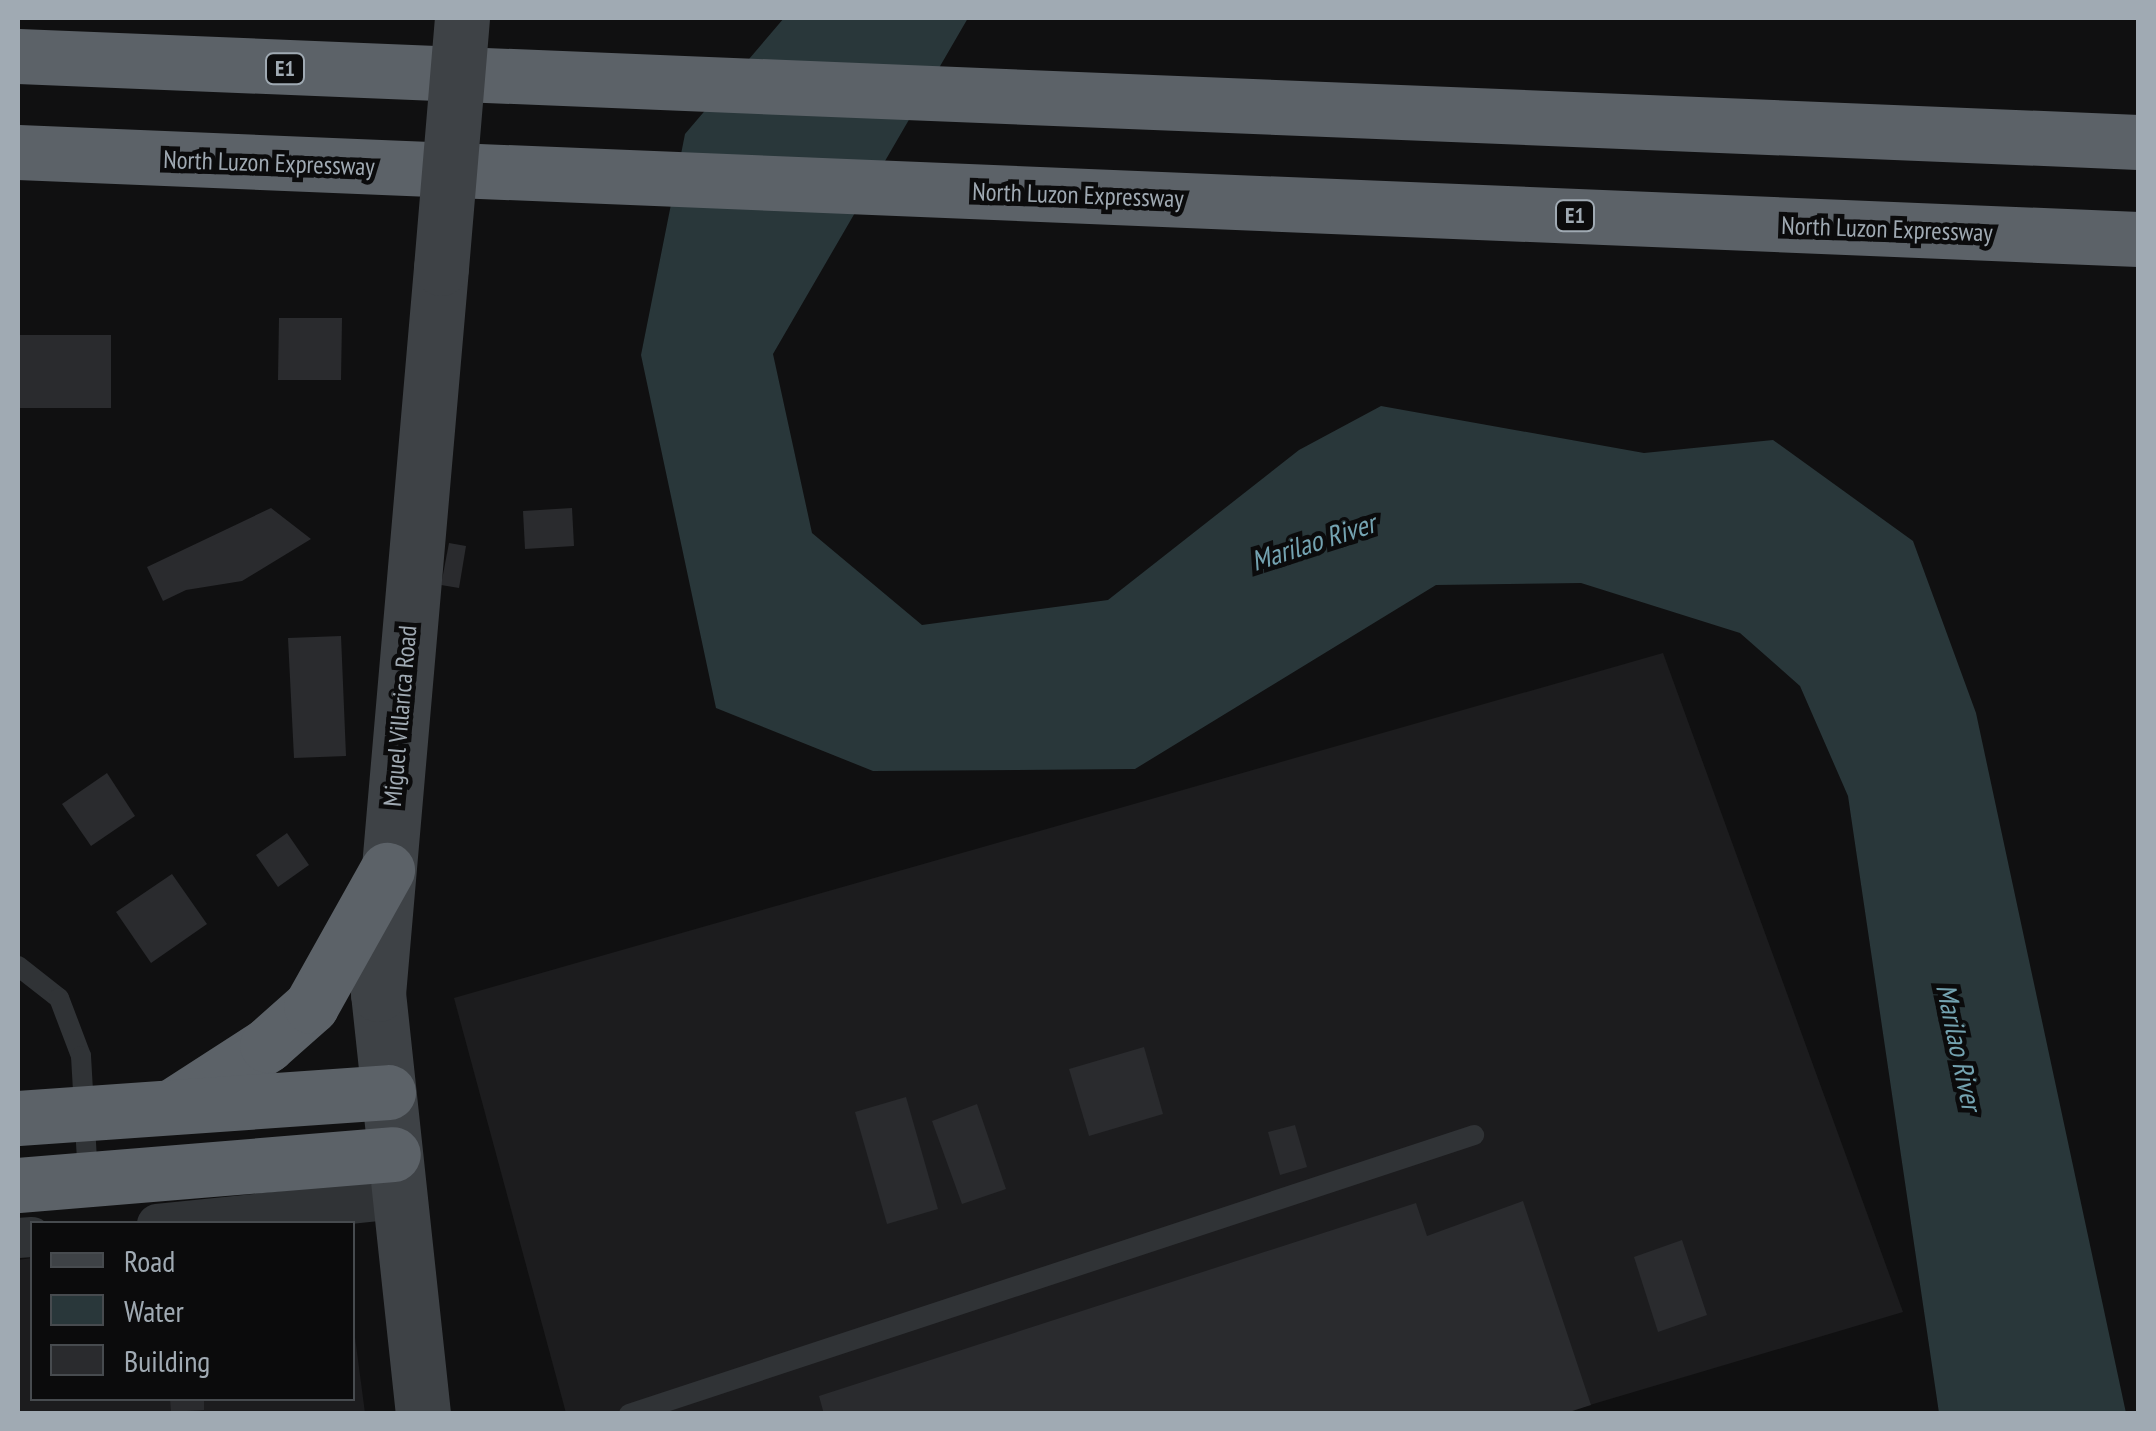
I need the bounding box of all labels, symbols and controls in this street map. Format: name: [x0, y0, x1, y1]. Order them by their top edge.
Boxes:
road number: E1: [265, 52, 305, 86]
street label: North Luzon Expressway: [163, 144, 375, 182]
street label: North Luzon Expressway: [972, 176, 1184, 214]
road number: E1: [1555, 199, 1595, 233]
street label: North Luzon Expressway: [1781, 210, 1993, 248]
water label: Marilao River: [1247, 506, 1379, 578]
street label: Miguel Villarica Road: [377, 624, 423, 808]
water label: Marilao River: [1929, 981, 1989, 1113]
legend: [30, 1221, 355, 1401]
text: Road: [124, 1241, 175, 1280]
text: Water: [124, 1291, 184, 1330]
text: Building: [124, 1341, 210, 1380]

